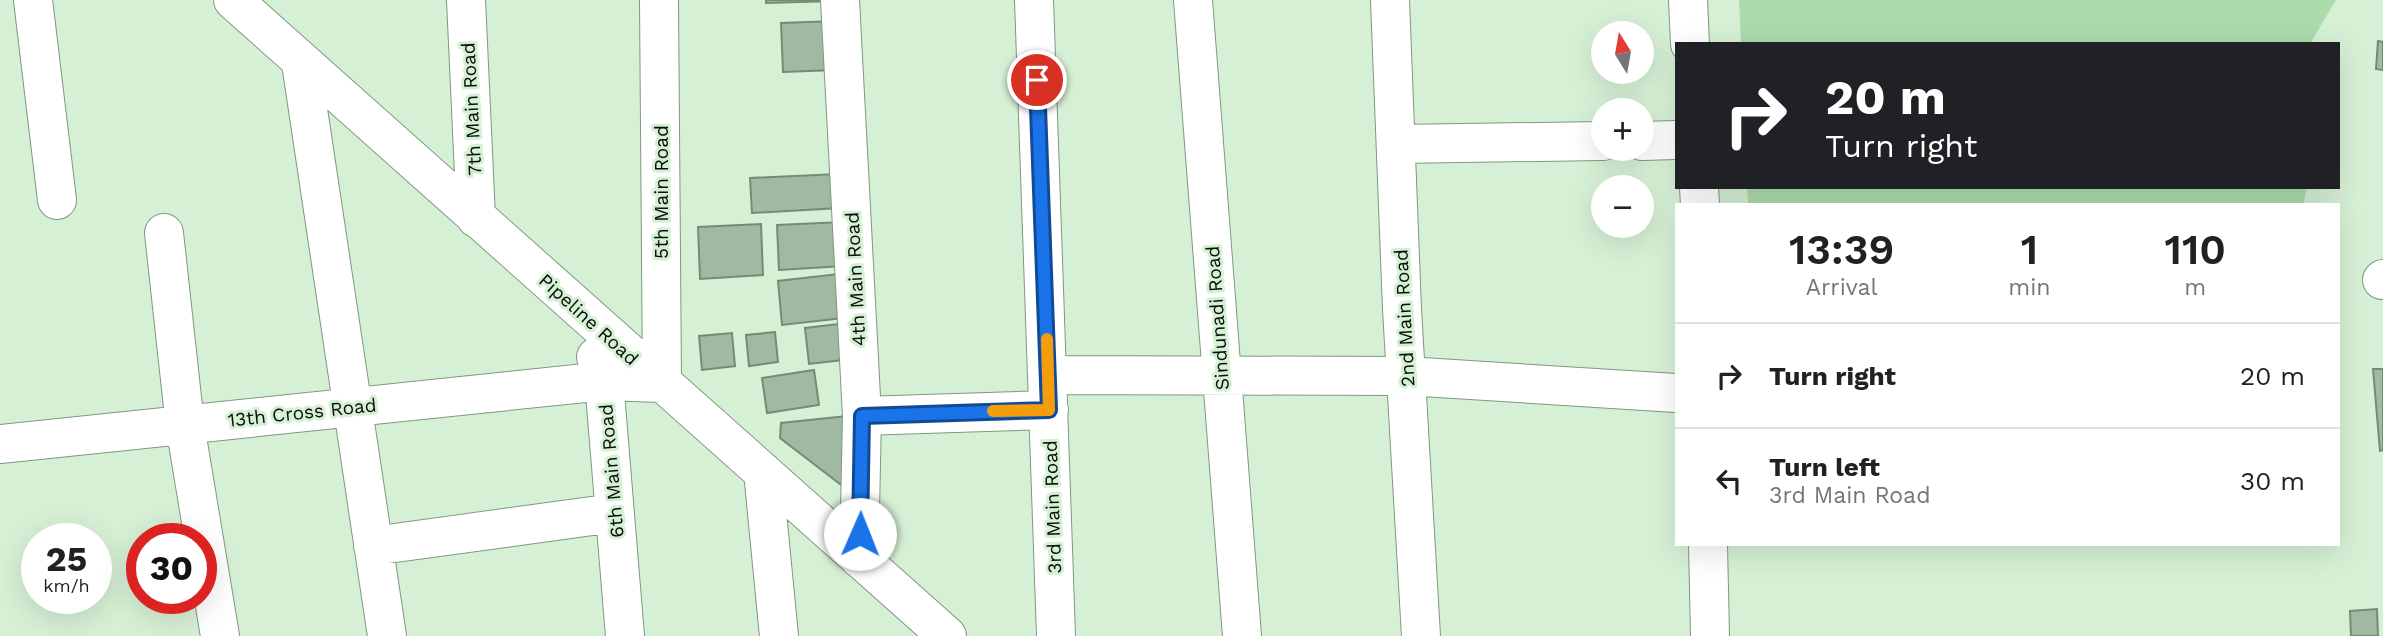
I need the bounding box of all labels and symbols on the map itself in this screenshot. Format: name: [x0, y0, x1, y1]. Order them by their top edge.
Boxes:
north arrow: [1591, 21, 1654, 84]
street label: 7th Main Road: [457, 42, 486, 176]
pin: [1007, 50, 1067, 110]
street label: 5th Main Road: [650, 125, 673, 259]
street label: 4th Main Road: [840, 211, 870, 347]
street label: Sindunadi Road: [1201, 245, 1234, 391]
street label: 2nd Main Road: [1389, 249, 1420, 387]
street label: Pipeline Road: [534, 269, 643, 370]
street label: 13th Cross Road: [227, 393, 378, 432]
street label: 6th Main Road: [594, 403, 629, 539]
street label: 3rd Main Road: [1039, 440, 1066, 574]
position arrow: [823, 497, 897, 571]
speed limit sign: 30: [126, 523, 217, 614]

